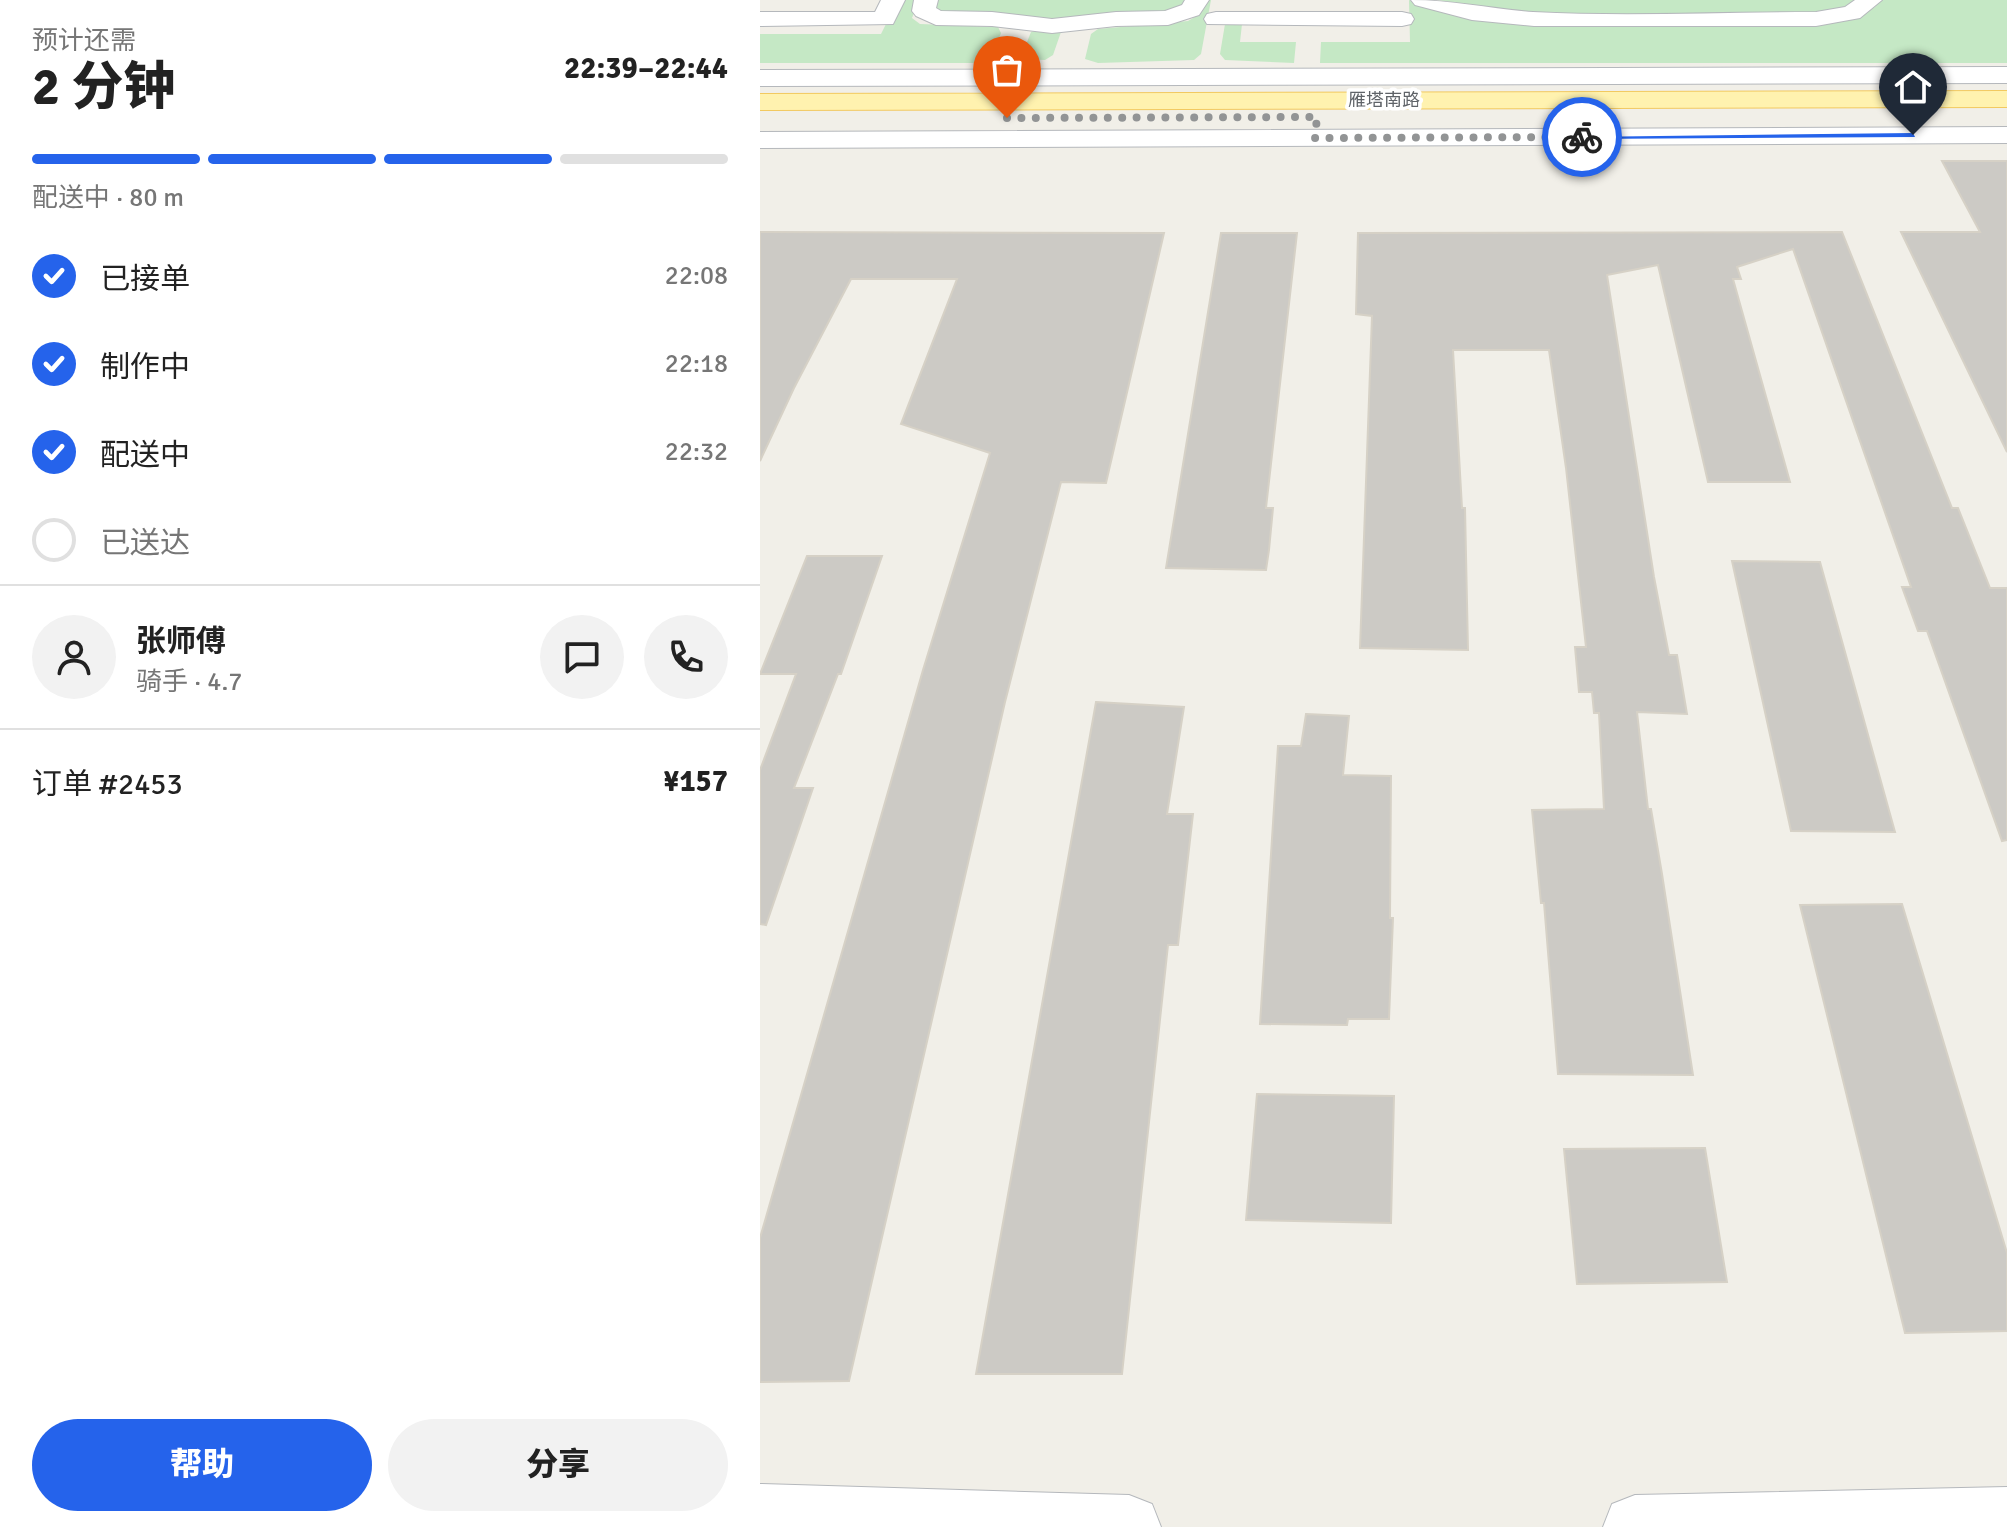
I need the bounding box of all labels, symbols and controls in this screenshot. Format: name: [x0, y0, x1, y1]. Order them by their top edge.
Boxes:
text: 预计还需: [32, 25, 136, 57]
pin: [973, 36, 1041, 118]
icon: bag: [985, 48, 1029, 92]
text: 22:39–22:44: [564, 50, 728, 87]
pin: [1879, 53, 1947, 135]
text: 2 分钟: [32, 55, 176, 119]
icon: home: [1891, 65, 1935, 109]
street label: 雁塔南路: [1348, 89, 1420, 111]
courier: [1542, 97, 1622, 177]
icon: bike: [1560, 115, 1604, 159]
text: 配送中 · 80 m: [32, 182, 184, 214]
icon: check: [32, 254, 76, 298]
text: 22:08: [665, 260, 728, 292]
text: 已接单: [100, 261, 190, 298]
icon: check: [32, 342, 76, 386]
text: 22:18: [665, 348, 728, 380]
text: 制作中: [100, 349, 190, 386]
icon: check: [32, 430, 76, 474]
text: 22:32: [665, 436, 728, 468]
text: 配送中: [100, 437, 190, 474]
text: 已送达: [100, 525, 190, 562]
button: person: [32, 615, 116, 699]
button: chat: [540, 615, 624, 699]
button: phone: [644, 615, 728, 699]
text: 张师傅: [136, 623, 226, 660]
text: 骑手 · 4.7: [136, 666, 242, 698]
text: ¥157: [663, 763, 728, 800]
text: 订单 #2453: [32, 766, 183, 803]
button: 帮助: [32, 1419, 372, 1511]
button: 分享: [388, 1419, 728, 1511]

